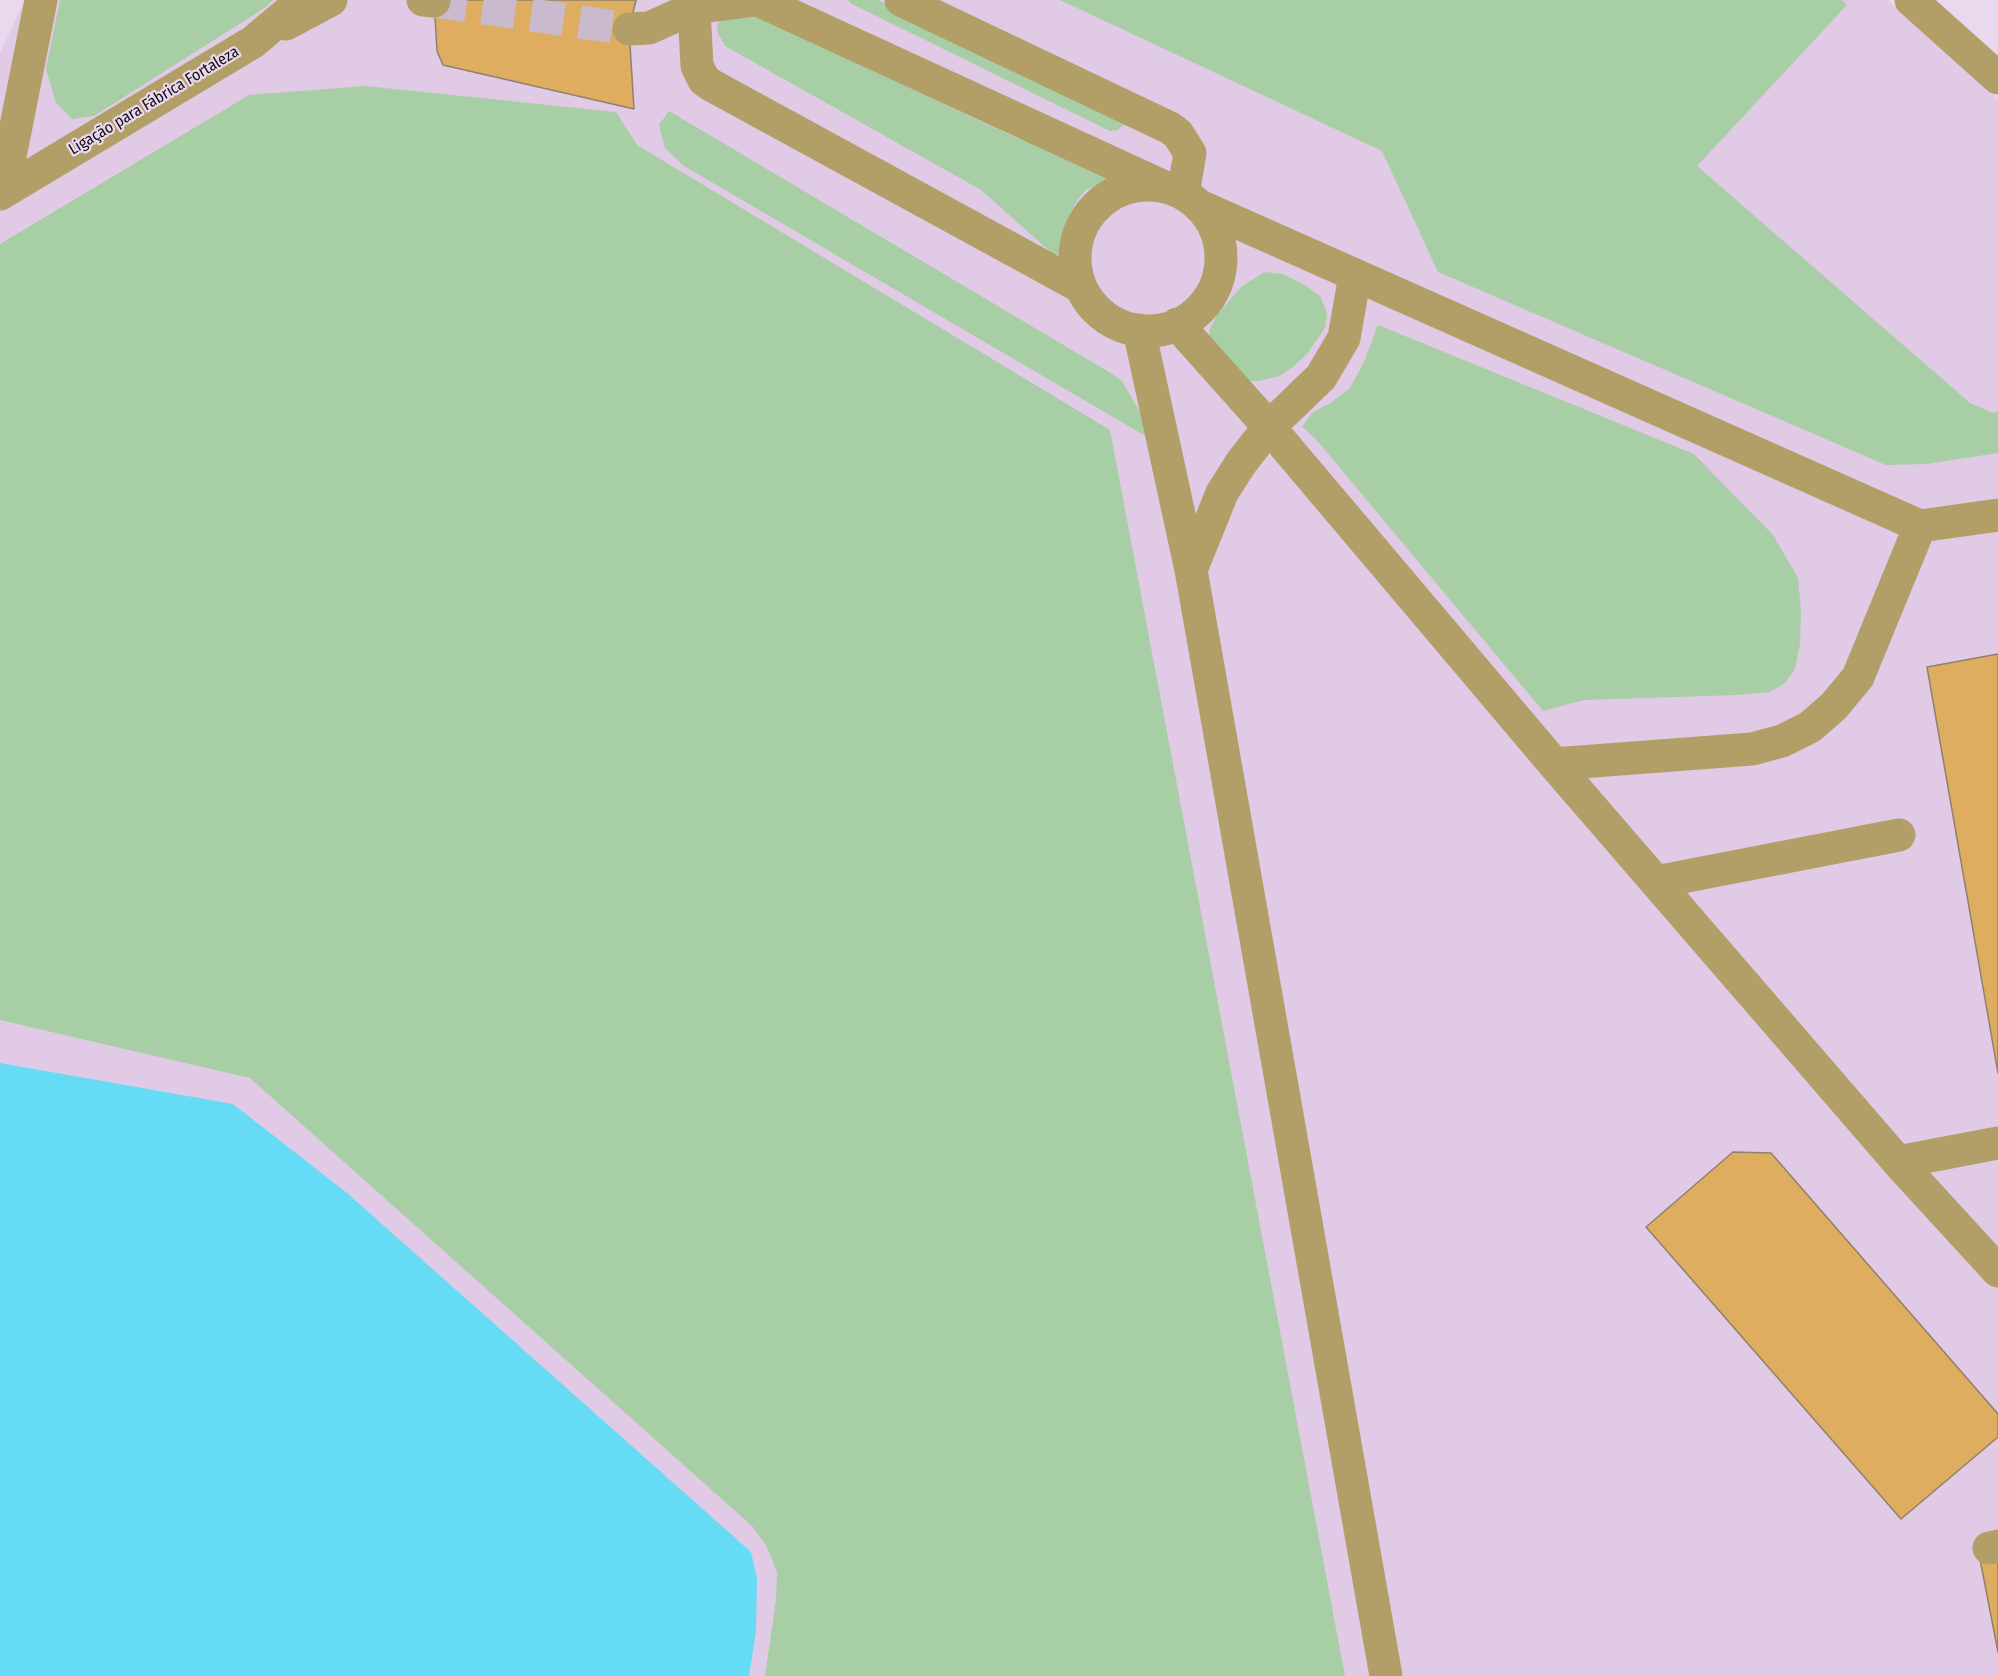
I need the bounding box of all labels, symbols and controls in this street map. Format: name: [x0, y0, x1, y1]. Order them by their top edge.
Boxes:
street label: Ligação para Fábrica Fortaleza: [65, 42, 243, 160]

